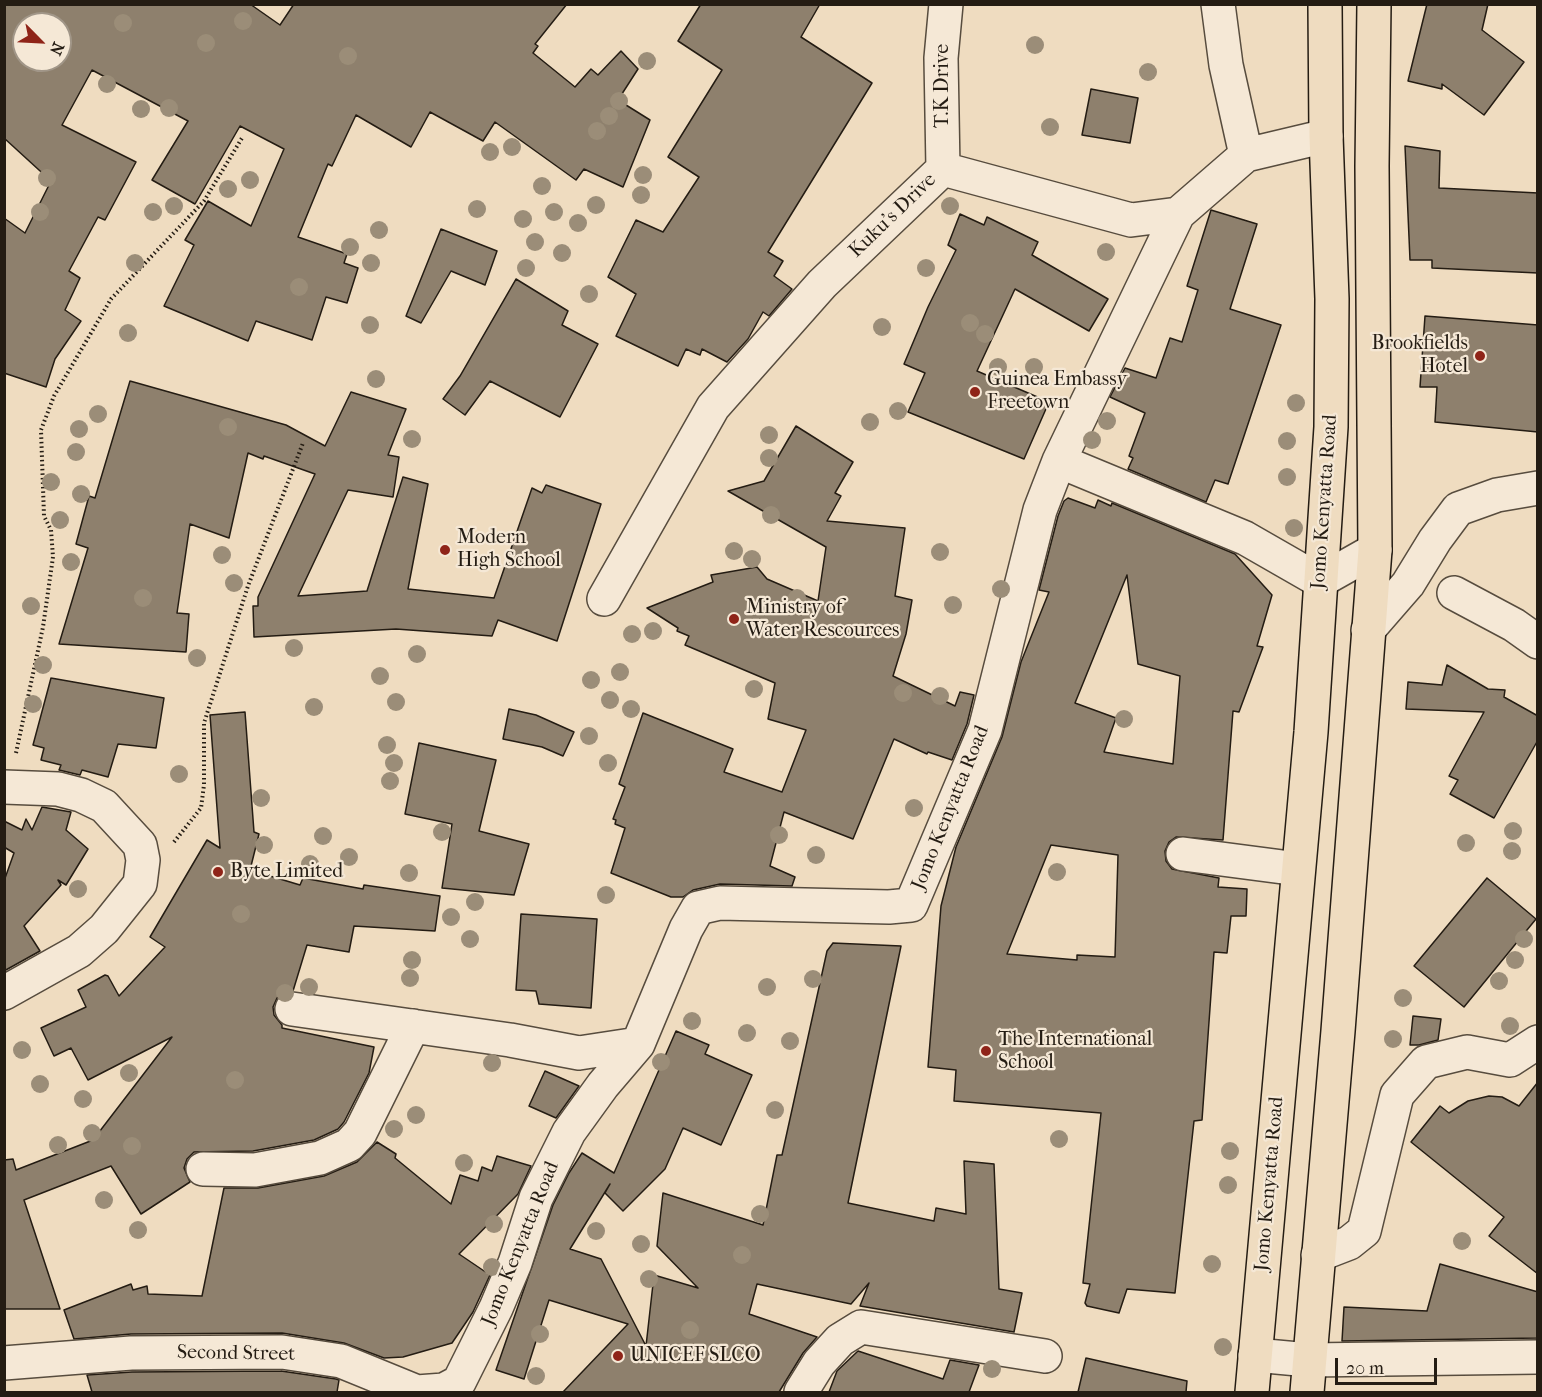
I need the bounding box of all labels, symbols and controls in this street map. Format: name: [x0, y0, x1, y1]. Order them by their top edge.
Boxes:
north arrow: [12, 12, 72, 72]
text: N: [46, 39, 68, 58]
street label: T.K Drive: [931, 44, 955, 128]
street label: Kuku's Drive: [844, 169, 942, 263]
place label: Brookfields Hotel: [1372, 332, 1468, 379]
marker: Brookfields Hotel: [1473, 349, 1487, 363]
place label: Guinea Embassy Freetown: [987, 368, 1127, 415]
marker: Guinea Embassy Freetown: [968, 385, 982, 399]
street label: Jomo Kenyatta Road: [1307, 414, 1343, 590]
place label: Modern High School: [457, 526, 561, 573]
marker: Modern High School: [438, 543, 452, 557]
place label: Ministry of Water Rescources: [746, 596, 899, 643]
marker: Ministry of Water Rescources: [727, 612, 741, 626]
street label: Jomo Kenyatta Road: [907, 722, 995, 894]
place label: Byte Limited: [230, 860, 343, 884]
marker: Byte Limited: [211, 865, 225, 879]
place label: The International School: [998, 1028, 1152, 1075]
marker: The International School: [979, 1044, 993, 1058]
street label: Jomo Kenyatta Road: [1250, 1096, 1290, 1272]
street label: Jomo Kenyatta Road: [477, 1158, 565, 1330]
street label: Second Street: [177, 1341, 295, 1367]
place label: UNICEF SLCO: [630, 1344, 761, 1368]
scale bar: [1338, 1346, 1440, 1384]
marker: UNICEF SLCO: [611, 1349, 625, 1363]
text: 20 m: [1346, 1358, 1384, 1379]

